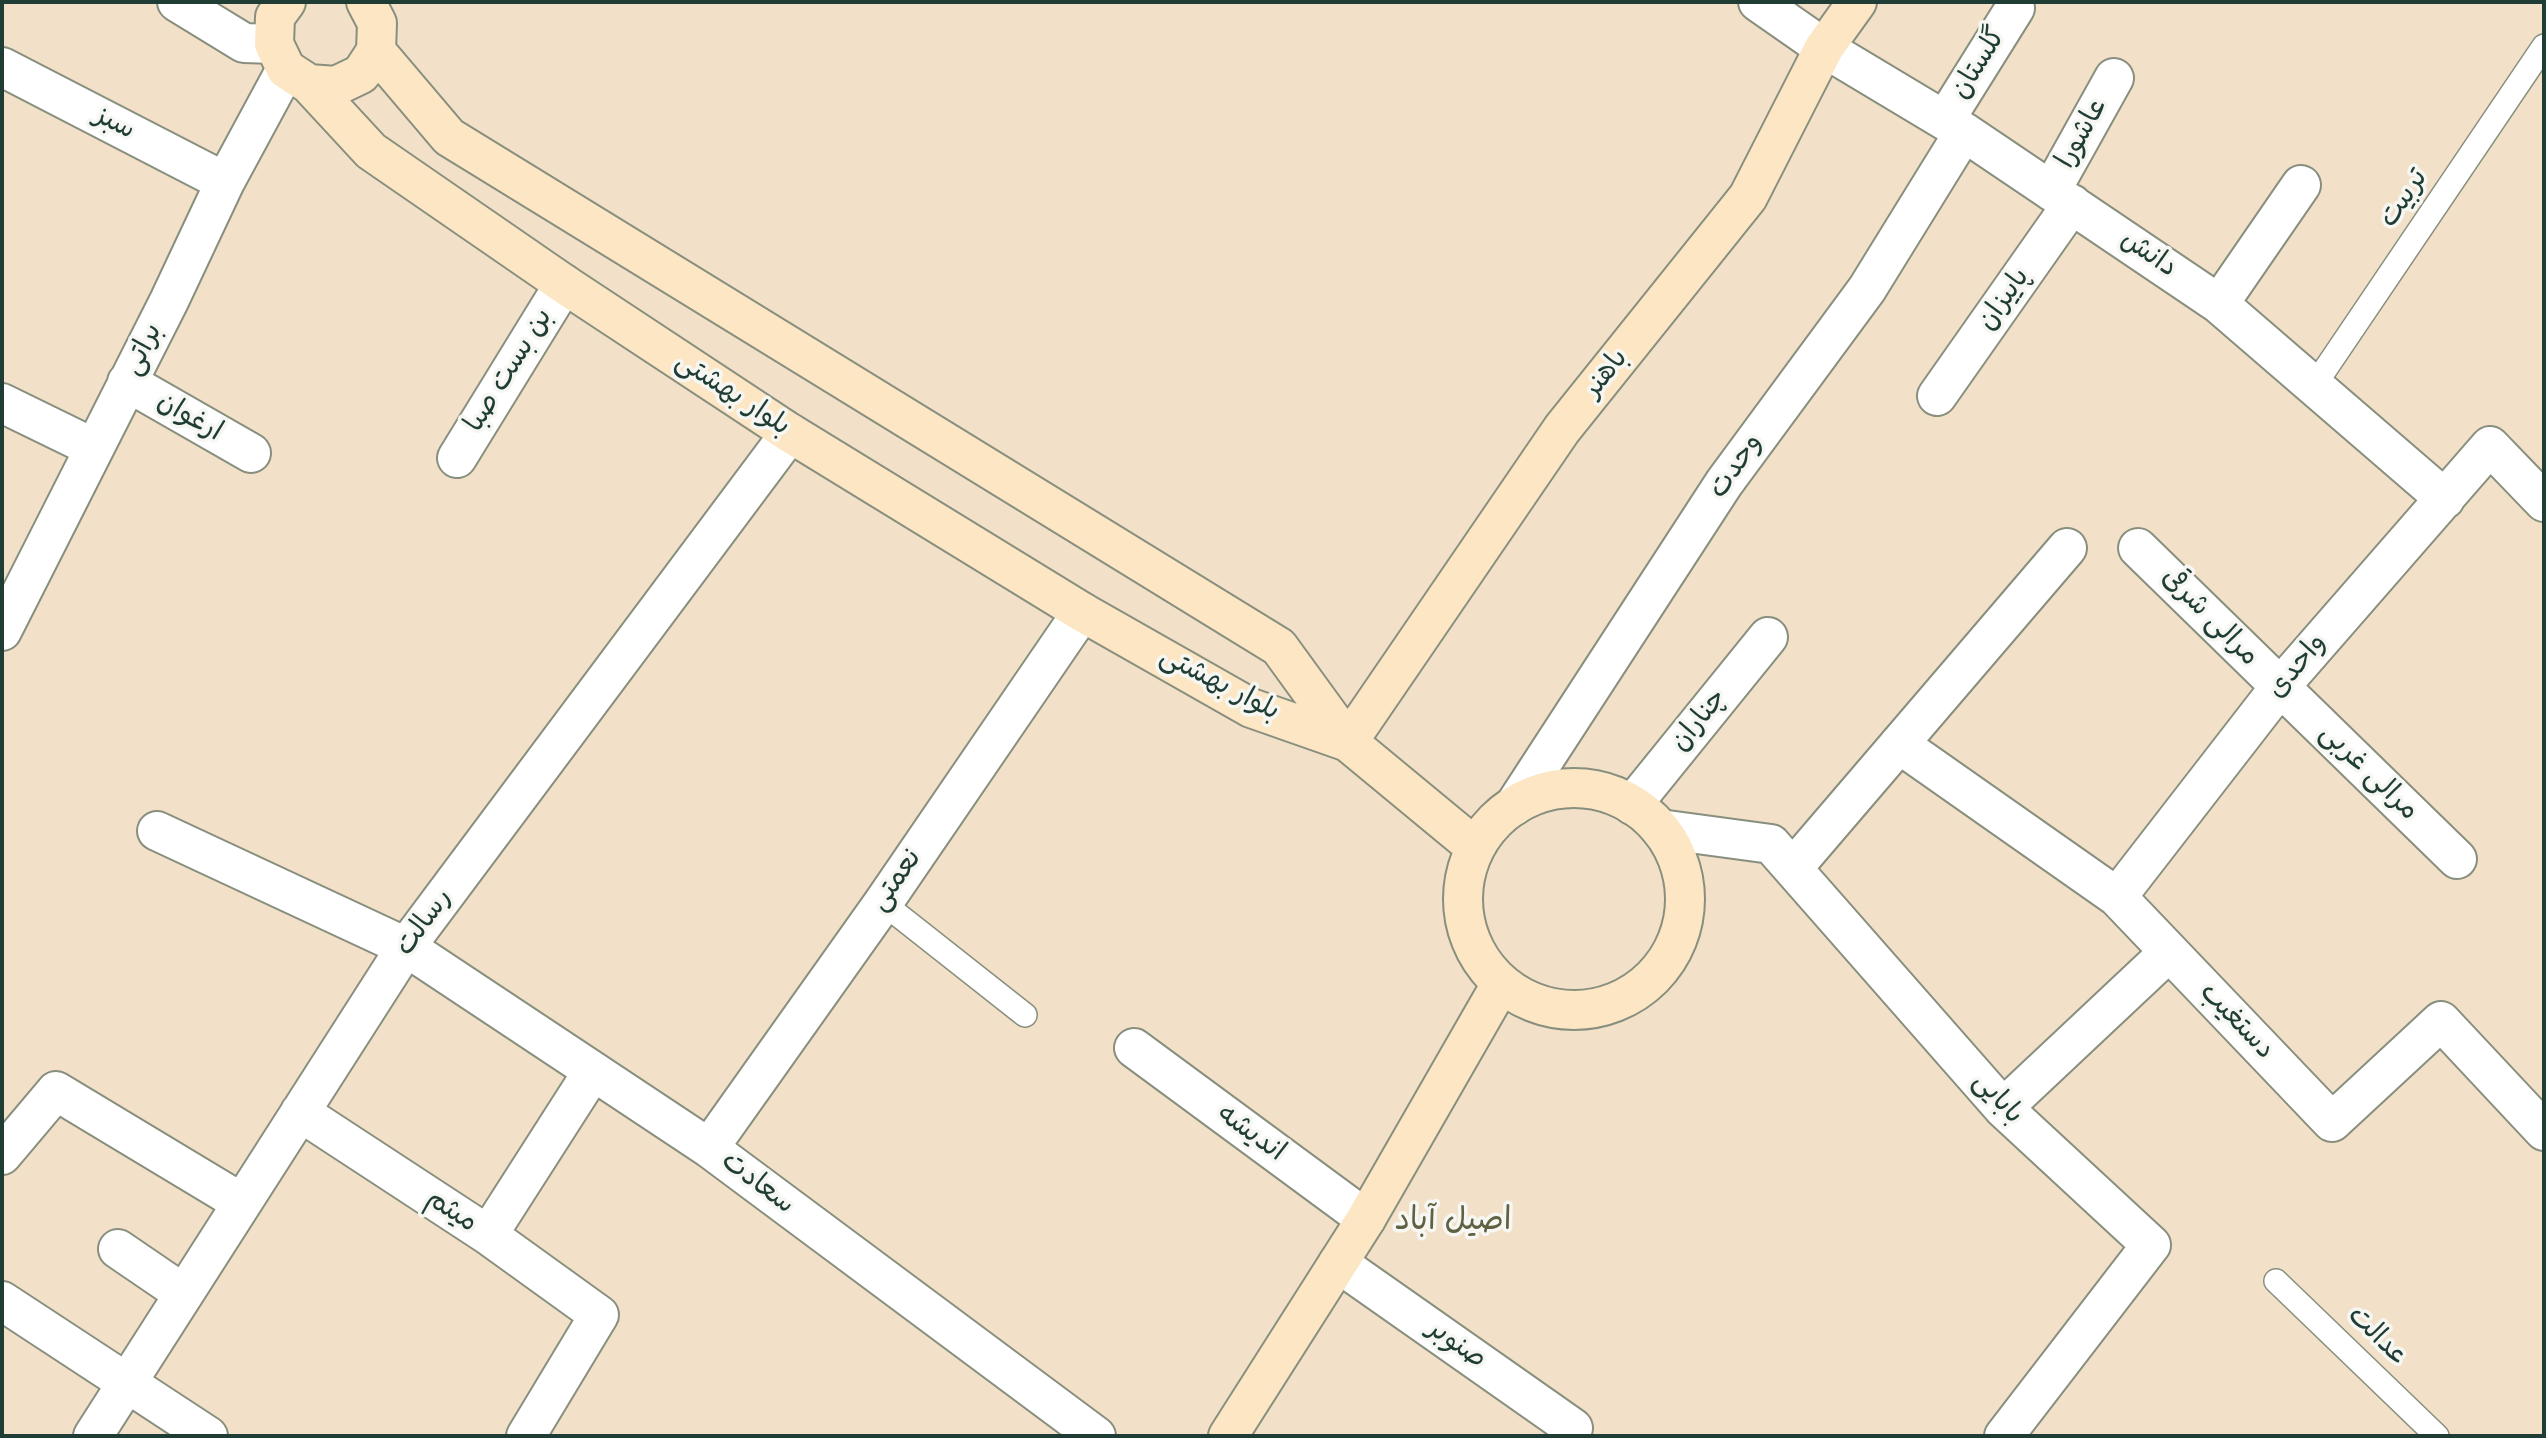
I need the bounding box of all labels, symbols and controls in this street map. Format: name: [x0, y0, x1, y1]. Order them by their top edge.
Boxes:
street label: گلستان: [1945, 22, 2015, 106]
street label: عاشورا: [2050, 93, 2116, 175]
street label: سبز: [88, 100, 140, 148]
street label: تربیت: [2373, 163, 2437, 235]
street label: دانش: [2113, 224, 2183, 286]
street label: پاییزان: [1972, 262, 2038, 338]
street label: بن بست صبا: [459, 303, 561, 439]
street label: براتی: [117, 318, 171, 382]
street label: باهنر: [1577, 343, 1637, 405]
street label: بلوار بهشتی: [668, 345, 796, 445]
street label: ارغوان: [150, 386, 228, 450]
street label: وحدت: [1703, 428, 1771, 506]
street label: مرالی شرقی: [2153, 562, 2265, 674]
street label: واحدی: [2261, 628, 2335, 706]
street label: بلوار بهشتی: [1153, 641, 1285, 729]
street label: چناران: [1665, 683, 1735, 759]
street label: مرالی غربی: [2311, 718, 2425, 828]
street label: نعمتی: [864, 843, 930, 919]
street label: رسالت: [389, 883, 461, 963]
street label: دستغیب: [2191, 977, 2281, 1067]
street label: بابایی: [1965, 1066, 2029, 1132]
street label: اندیشه: [1209, 1098, 1291, 1170]
street label: سعادت: [714, 1146, 800, 1222]
street label: میثم: [419, 1183, 483, 1241]
district label: اصیل آباد: [1394, 1203, 1512, 1241]
street label: عدالت: [2339, 1300, 2415, 1374]
street label: صنوبر: [1420, 1313, 1492, 1377]

